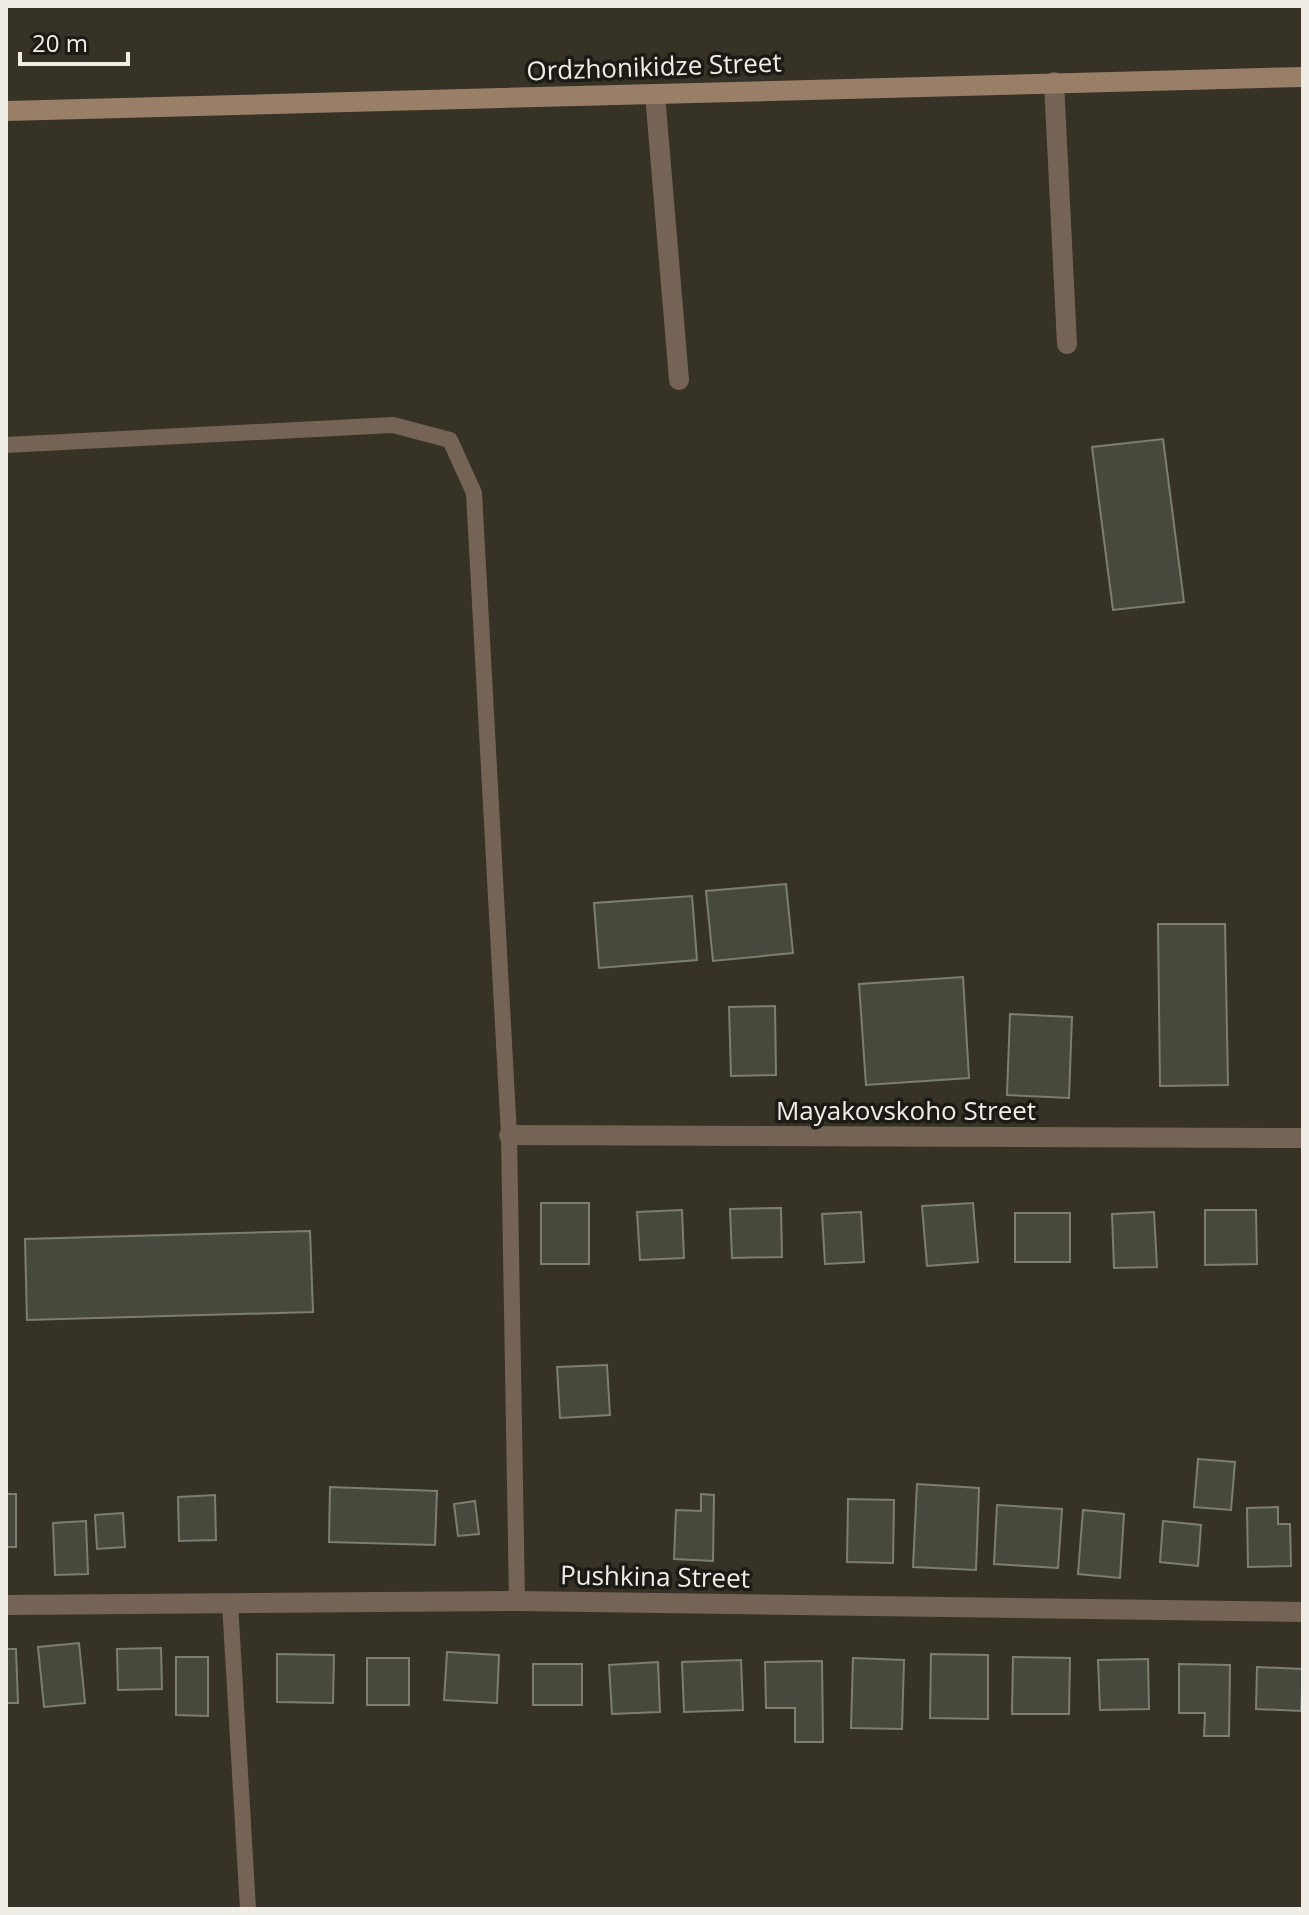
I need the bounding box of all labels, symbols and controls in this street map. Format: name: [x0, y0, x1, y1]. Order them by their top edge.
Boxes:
scale bar: [20, 16, 128, 66]
text: 20 m: [32, 26, 88, 59]
street label: Ordzhonikidze Street: [526, 44, 782, 88]
street label: Mayakovskoho Street: [776, 1092, 1036, 1128]
street label: Pushkina Street: [560, 1556, 750, 1596]

